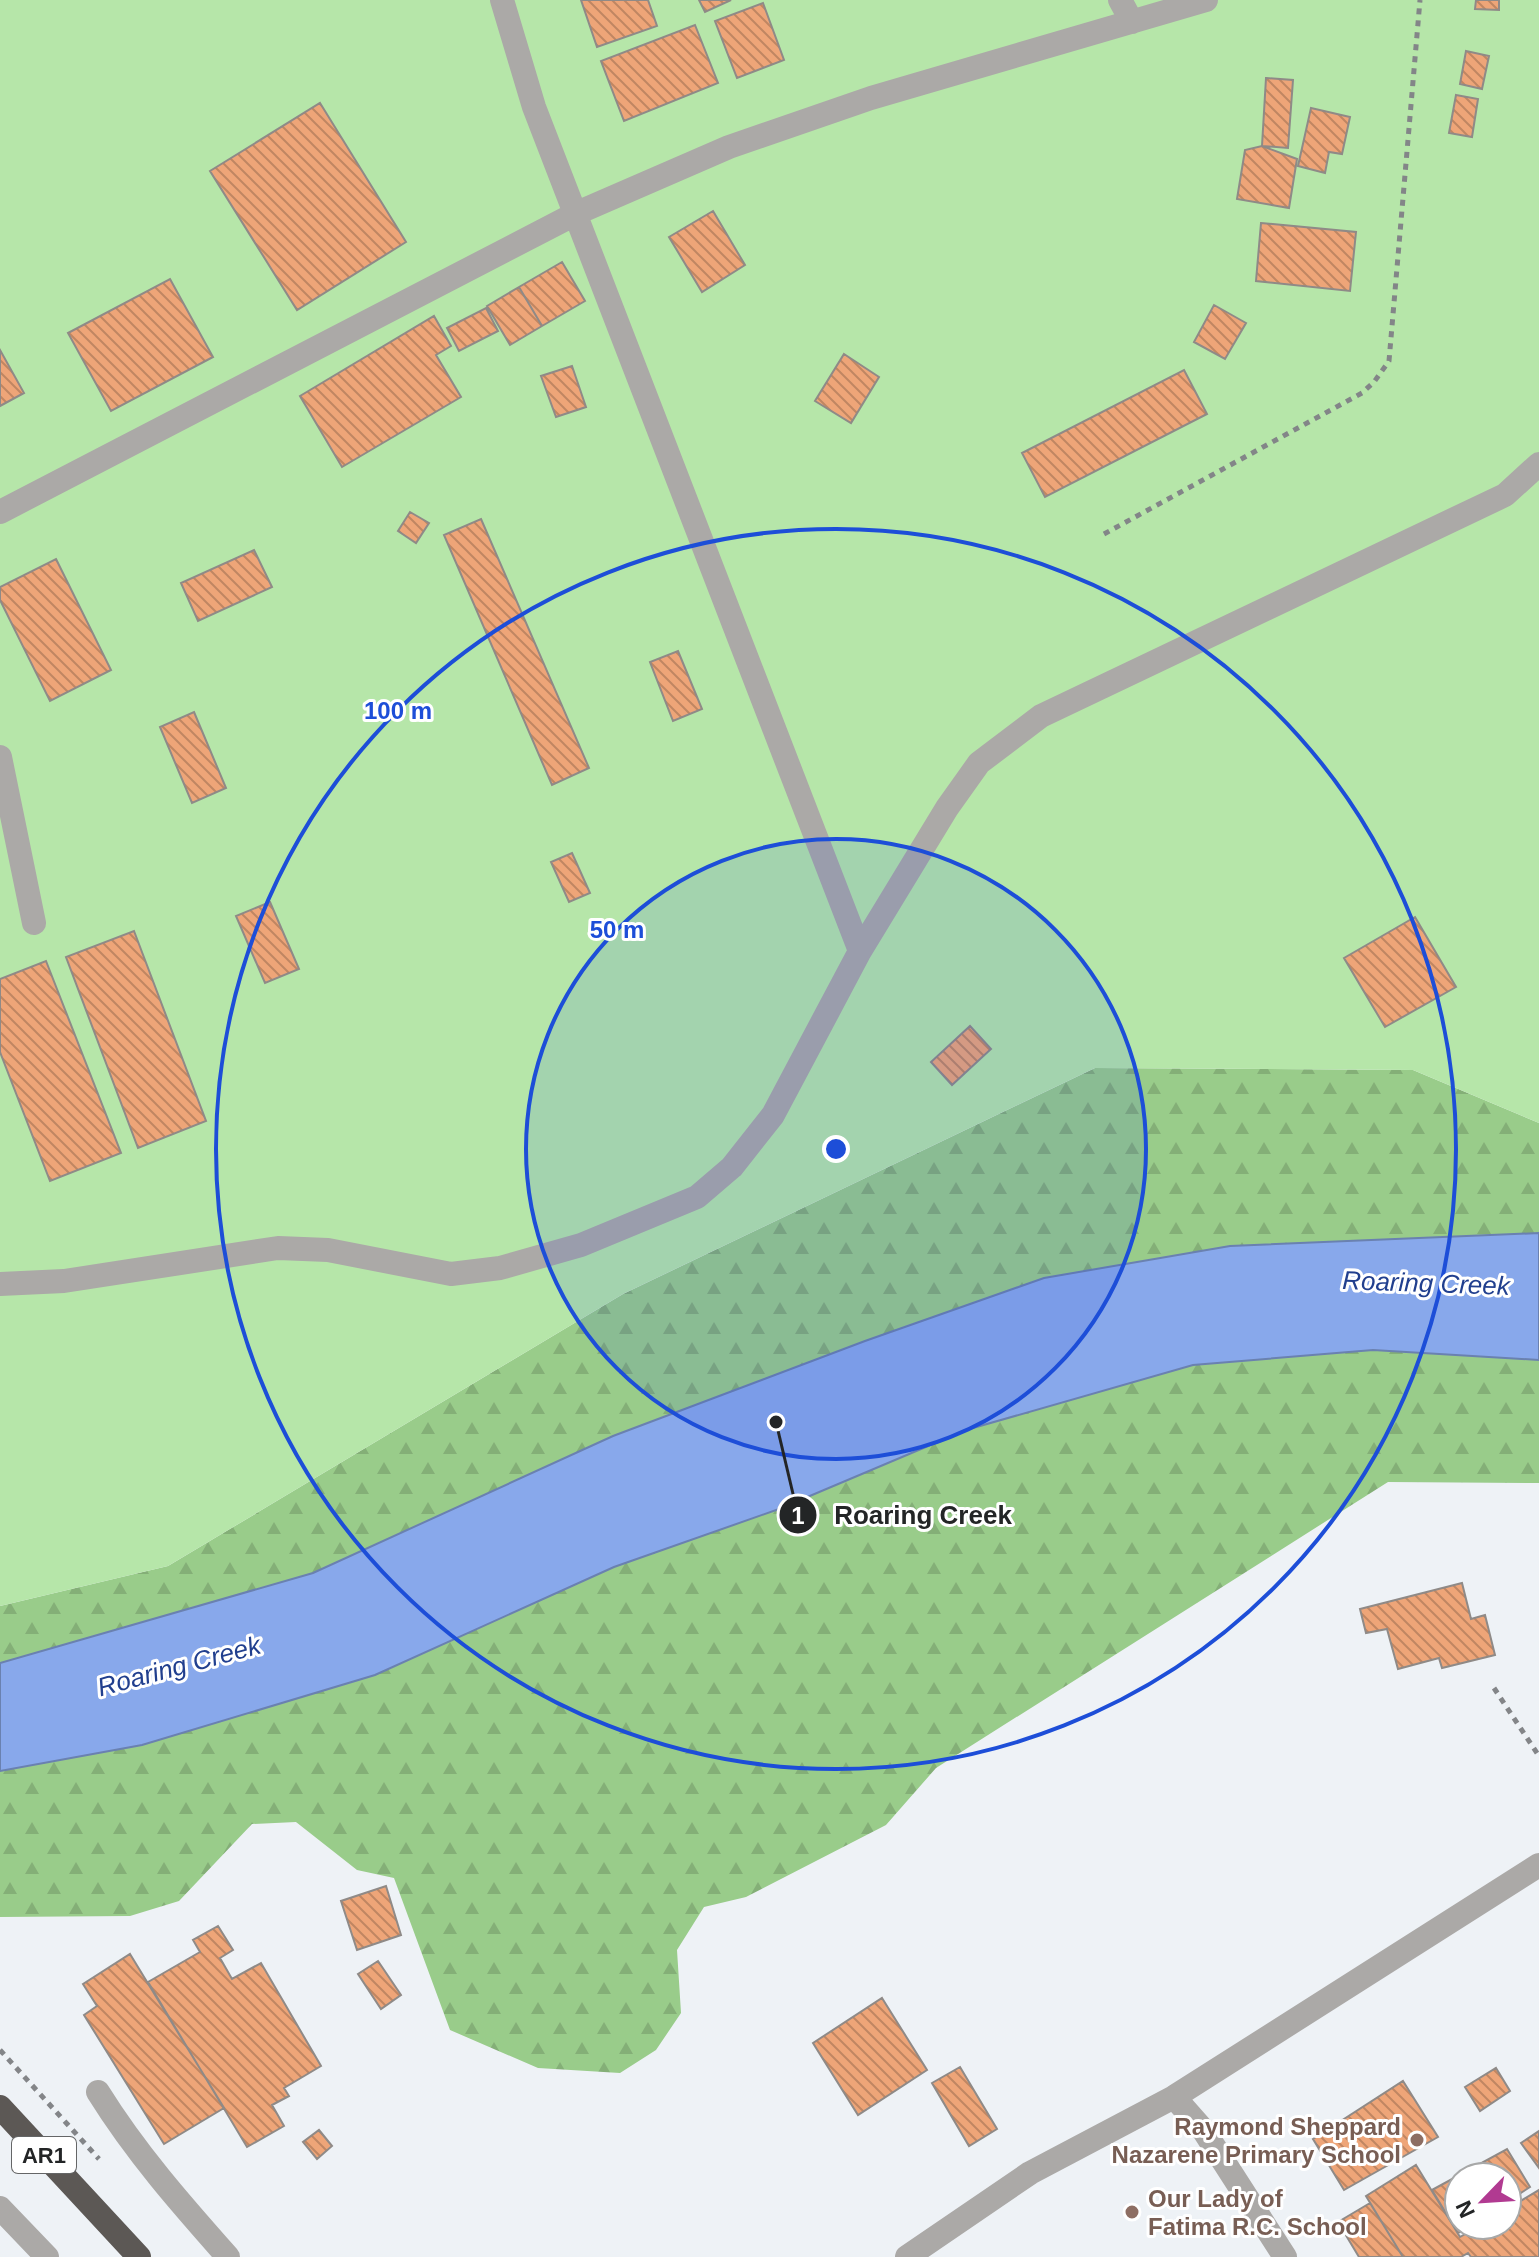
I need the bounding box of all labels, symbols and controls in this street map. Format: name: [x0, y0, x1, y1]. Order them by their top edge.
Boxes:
text: 100 m: [364, 697, 432, 724]
text: 50 m: [590, 916, 644, 943]
centre of rings: [822, 1135, 850, 1163]
water label: Roaring Creek: [1342, 1265, 1512, 1301]
callout: Roaring Creek: [778, 1490, 1028, 1540]
text: Roaring Creek: [834, 1500, 1012, 1530]
text: 1: [791, 1502, 805, 1529]
water label: Roaring Creek: [94, 1629, 266, 1702]
place label: Raymond Sheppard Nazarene Primary School: [1112, 2113, 1401, 2168]
marker: Raymond Sheppard Nazarene Primary School: [1408, 2131, 1426, 2149]
road number: AR1: [12, 2137, 76, 2173]
north arrow: [1443, 2161, 1523, 2241]
place label: Our Lady of Fatima R.C. School: [1148, 2185, 1367, 2240]
text: N: [1451, 2197, 1480, 2222]
marker: Our Lady of Fatima R.C. School: [1123, 2203, 1141, 2221]

